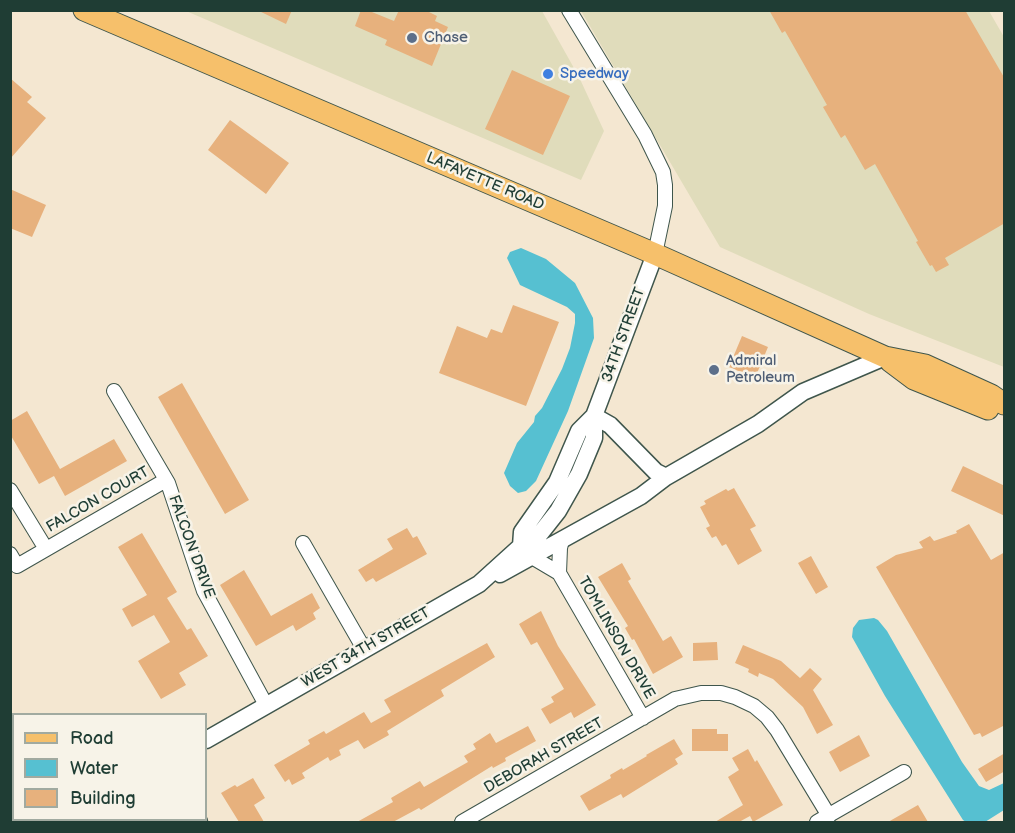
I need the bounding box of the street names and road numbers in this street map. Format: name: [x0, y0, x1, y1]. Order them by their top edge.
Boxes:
street label: LAFAYETTE ROAD: [423, 149, 547, 215]
street label: 34TH STREET: [598, 285, 650, 385]
street label: FALCON COURT: [43, 463, 153, 537]
street label: FALCON DRIVE: [164, 493, 218, 601]
street label: TOMLINSON DRIVE: [574, 574, 658, 702]
street label: WEST 34TH STREET: [299, 604, 433, 692]
street label: DEBORAH STREET: [481, 715, 607, 797]

